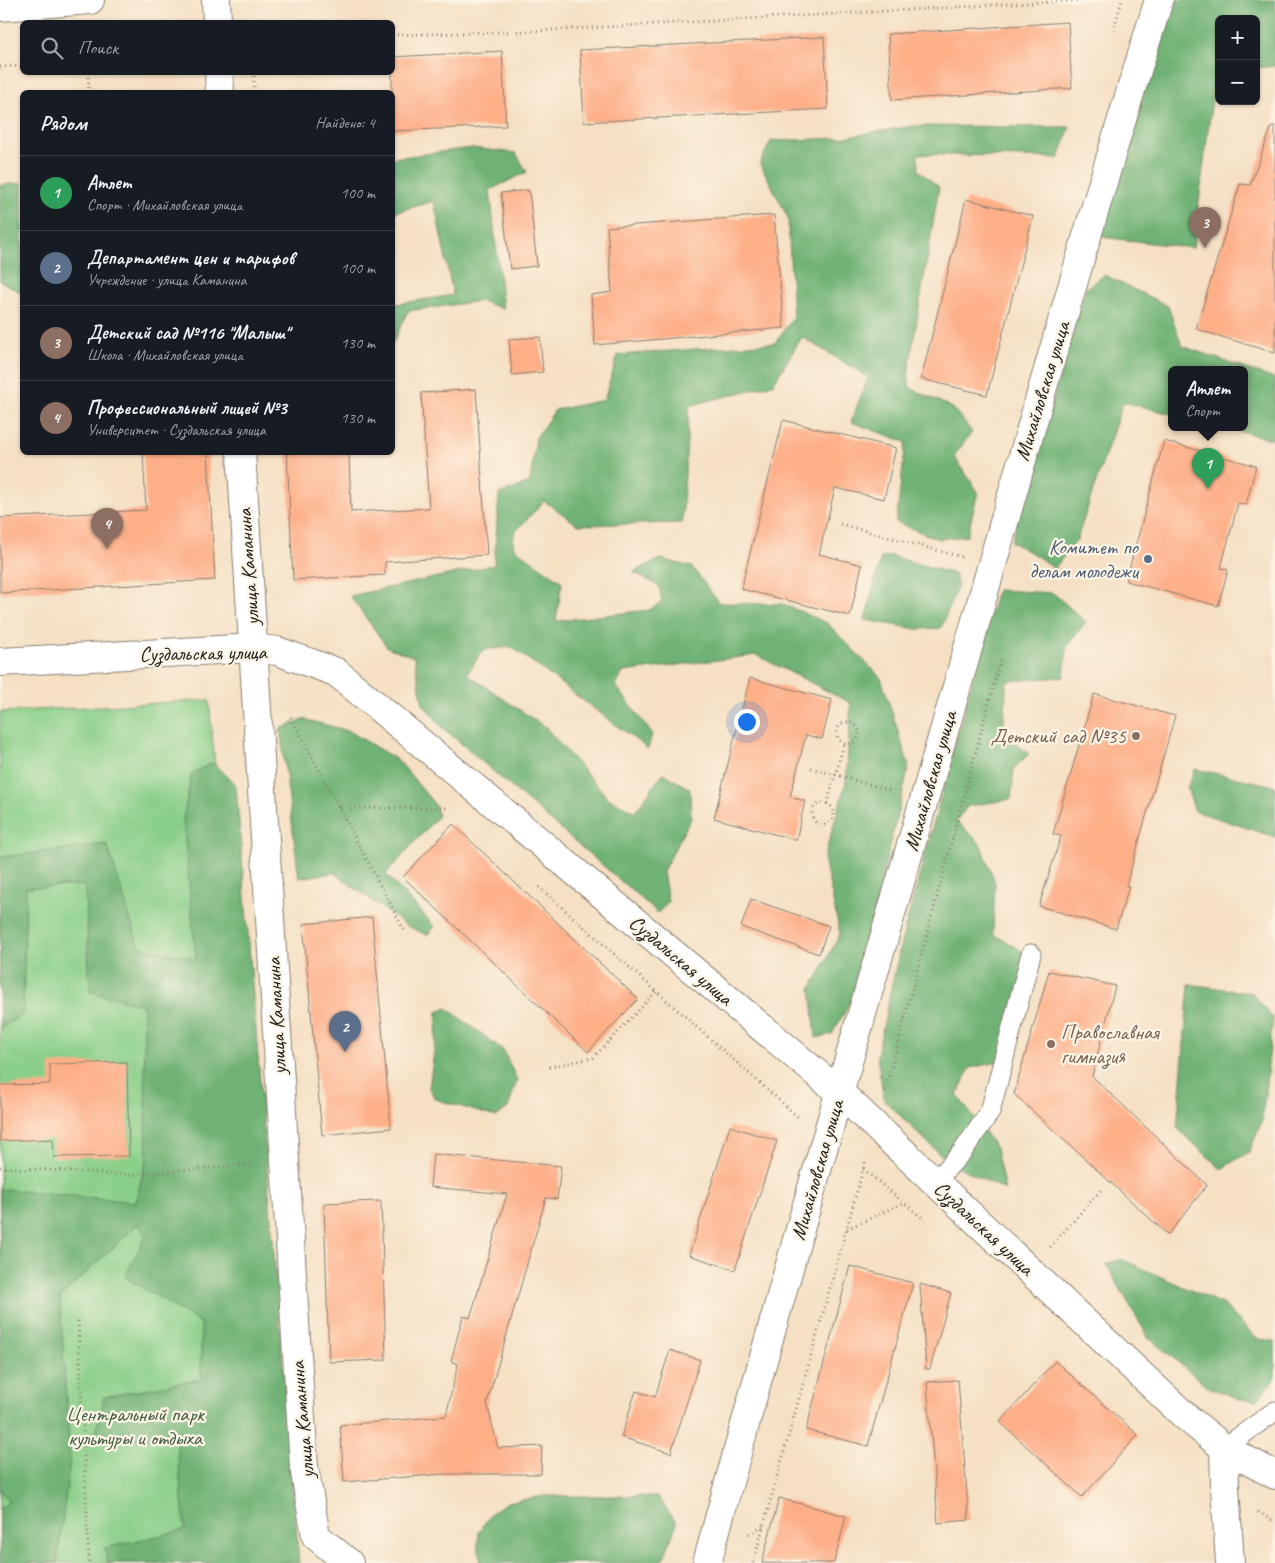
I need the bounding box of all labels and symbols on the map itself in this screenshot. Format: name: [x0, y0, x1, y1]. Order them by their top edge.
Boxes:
pin: 3: [1189, 207, 1221, 248]
street label: Михайловская улица: [1008, 316, 1076, 464]
pin: 1: [1192, 448, 1224, 489]
street label: улица Каманина: [231, 506, 265, 628]
pin: 4: [91, 508, 123, 549]
place label: Комитет по делам молодежи: [1029, 534, 1141, 584]
marker: Комитет по делам молодежи: [1142, 553, 1154, 565]
street label: Суздальская улица: [139, 639, 269, 668]
street label: Михайловская улица: [898, 706, 963, 854]
your location: [734, 709, 760, 735]
place label: Детский сад №35: [991, 723, 1128, 749]
marker: Детский сад №35: [1130, 730, 1142, 742]
street label: Суздальская улица: [623, 909, 740, 1013]
street label: улица Каманина: [260, 955, 292, 1077]
pin: 2: [329, 1011, 361, 1052]
place label: Православная гимназия: [1061, 1019, 1160, 1070]
marker: Православная гимназия: [1045, 1038, 1057, 1050]
street label: Михайловская улица: [785, 1095, 850, 1243]
street label: Суздальская улица: [928, 1175, 1041, 1283]
street label: улица Каманина: [284, 1359, 320, 1482]
park label: Центральный парк культуры и отдыха: [66, 1401, 205, 1451]

